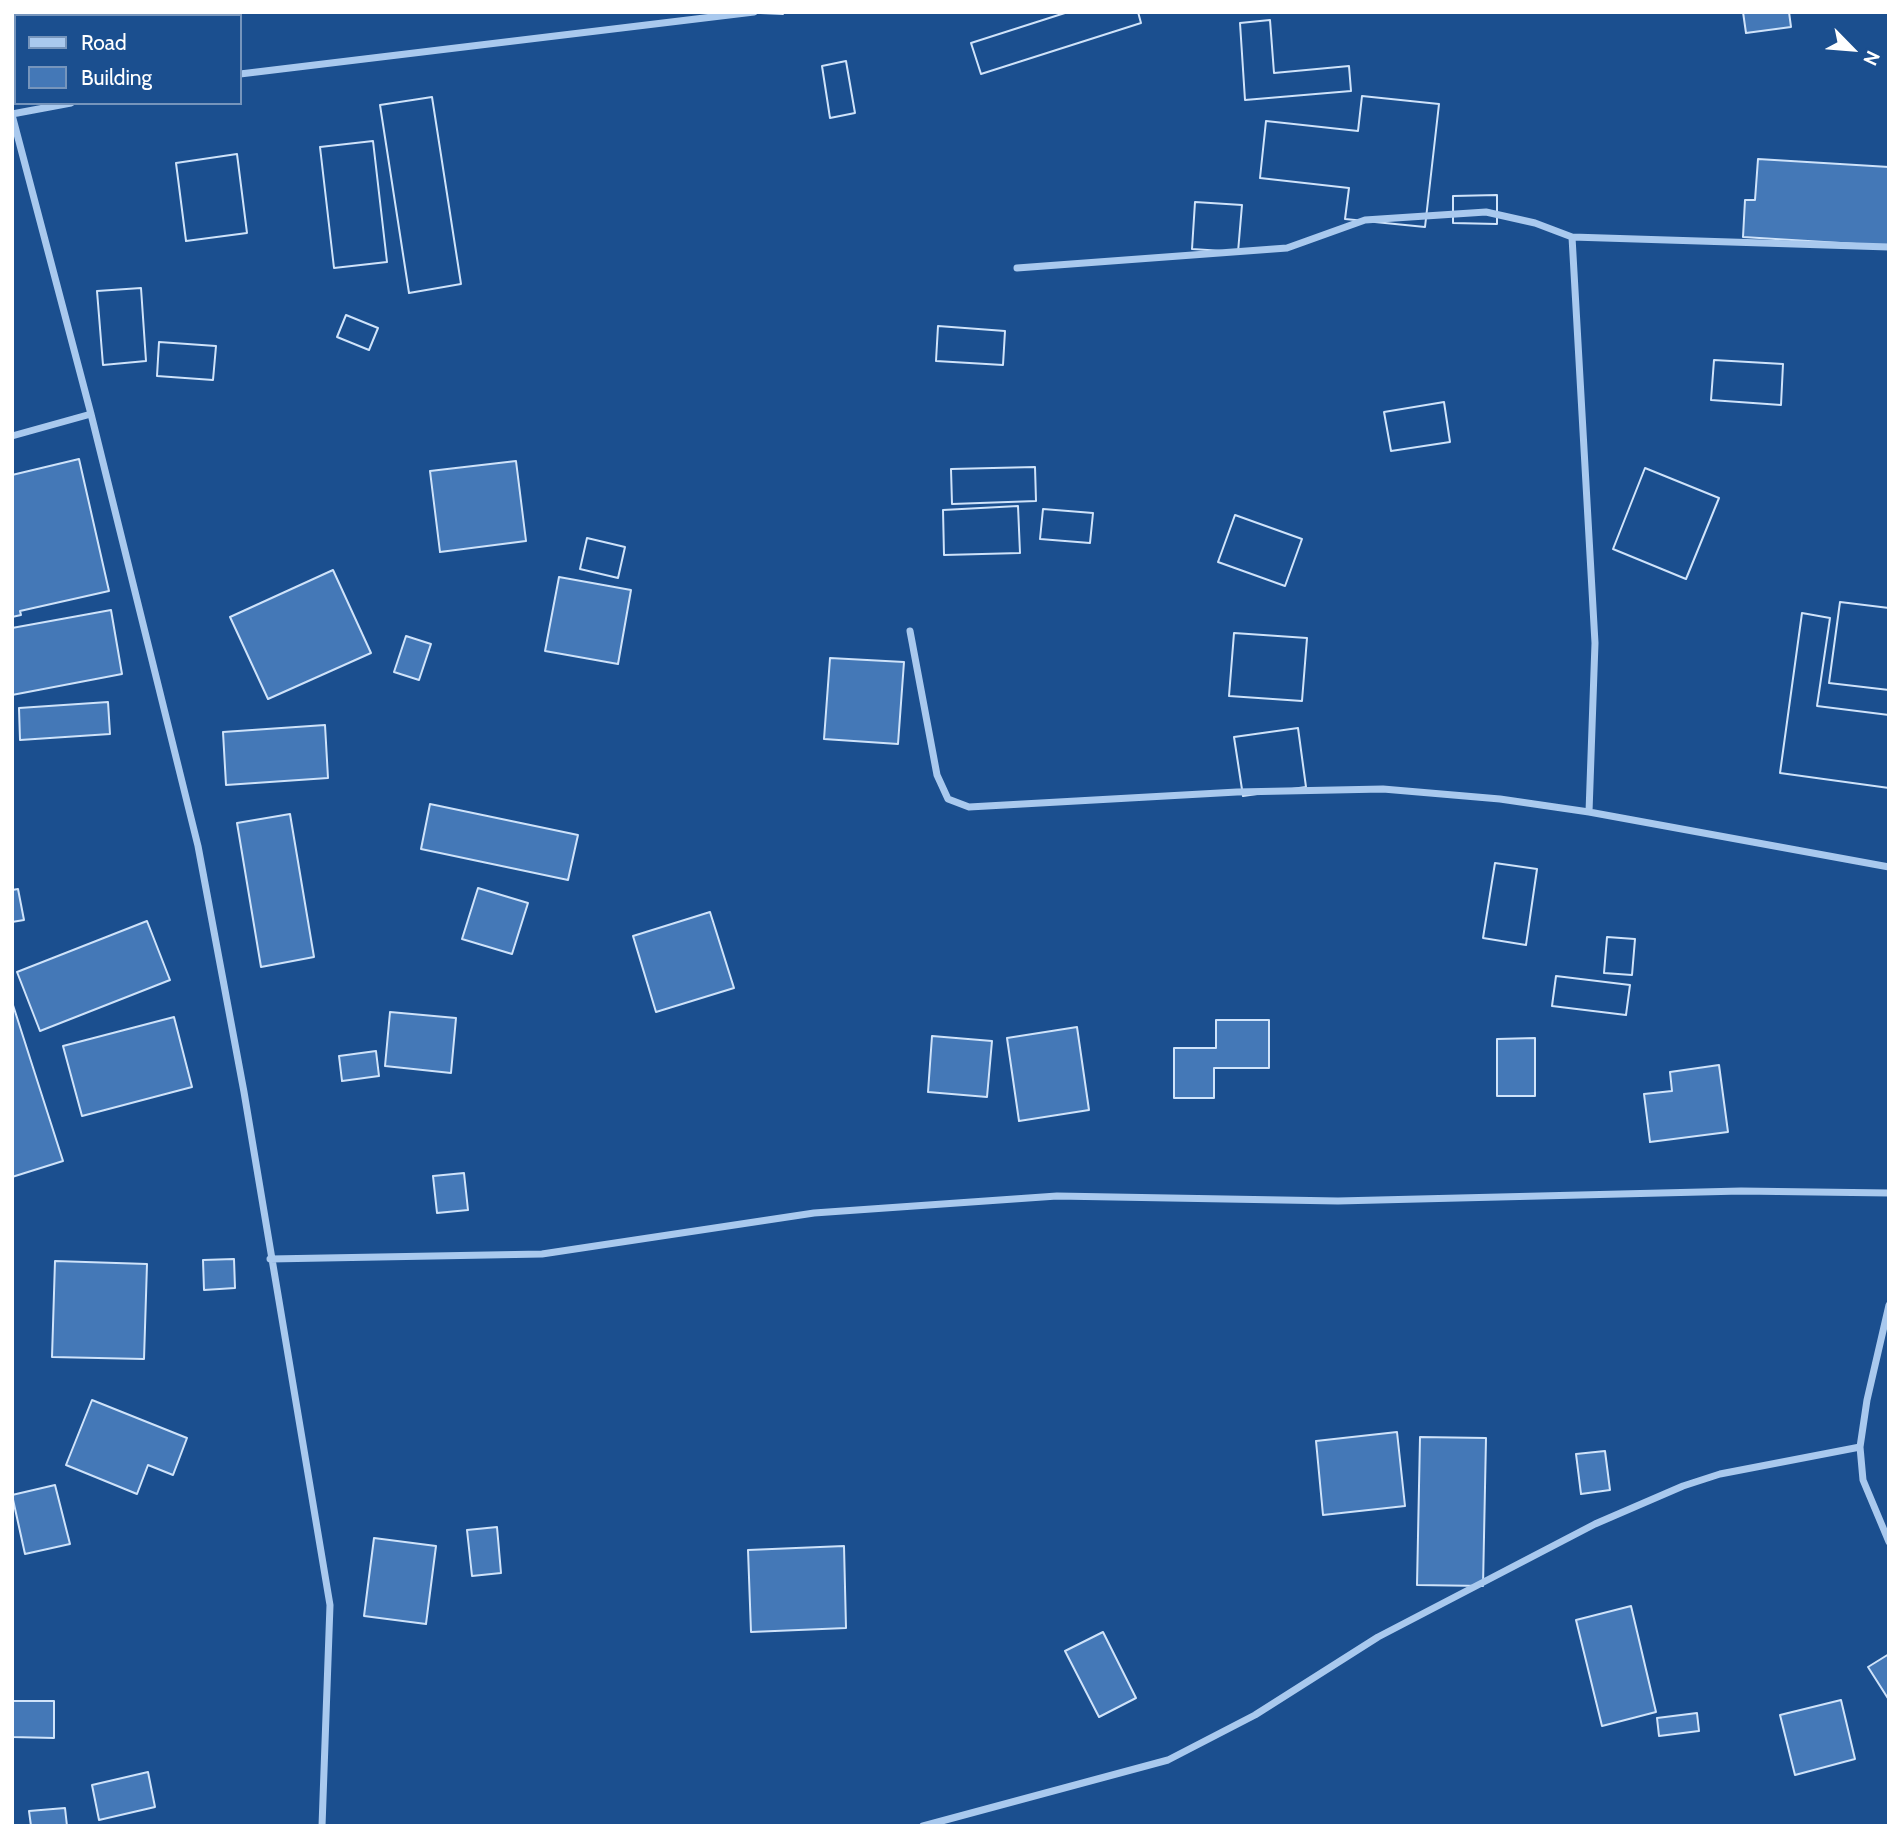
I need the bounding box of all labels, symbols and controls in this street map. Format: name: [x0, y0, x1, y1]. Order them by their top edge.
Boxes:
legend: [14, 14, 242, 105]
north arrow: [1817, 14, 1887, 84]
text: Road: [81, 30, 127, 55]
text: N: [1858, 47, 1885, 69]
text: Building: [81, 65, 152, 90]

